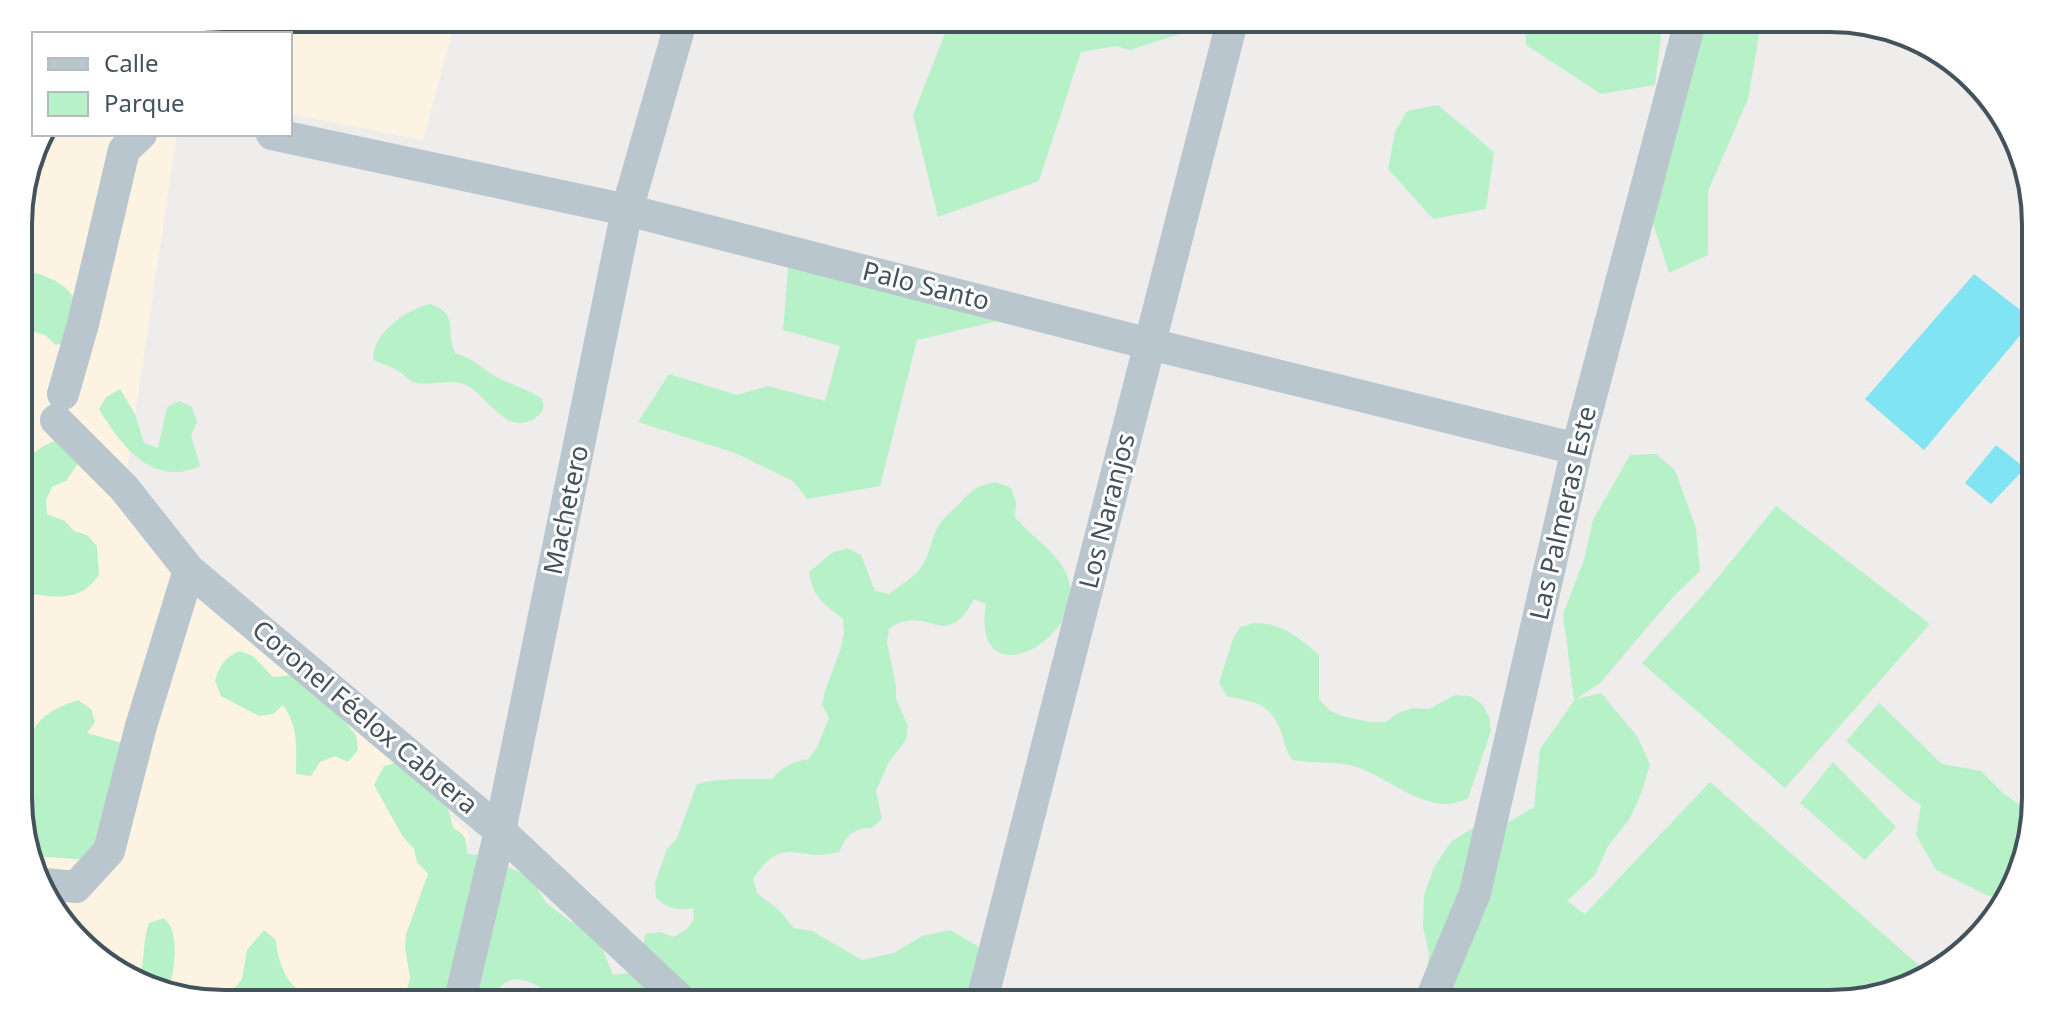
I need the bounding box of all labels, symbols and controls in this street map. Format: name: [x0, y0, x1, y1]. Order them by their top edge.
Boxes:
legend: [32, 32, 292, 136]
text: Calle: [104, 46, 159, 79]
text: Parque: [104, 86, 185, 119]
street label: Palo Santo: [859, 252, 993, 318]
street label: Las Palmeras Este: [1520, 402, 1604, 623]
street label: Los Naranjos: [1069, 429, 1143, 592]
street label: Machetero: [534, 442, 596, 578]
street label: Coronel Féelox Cabrera: [245, 611, 486, 821]

